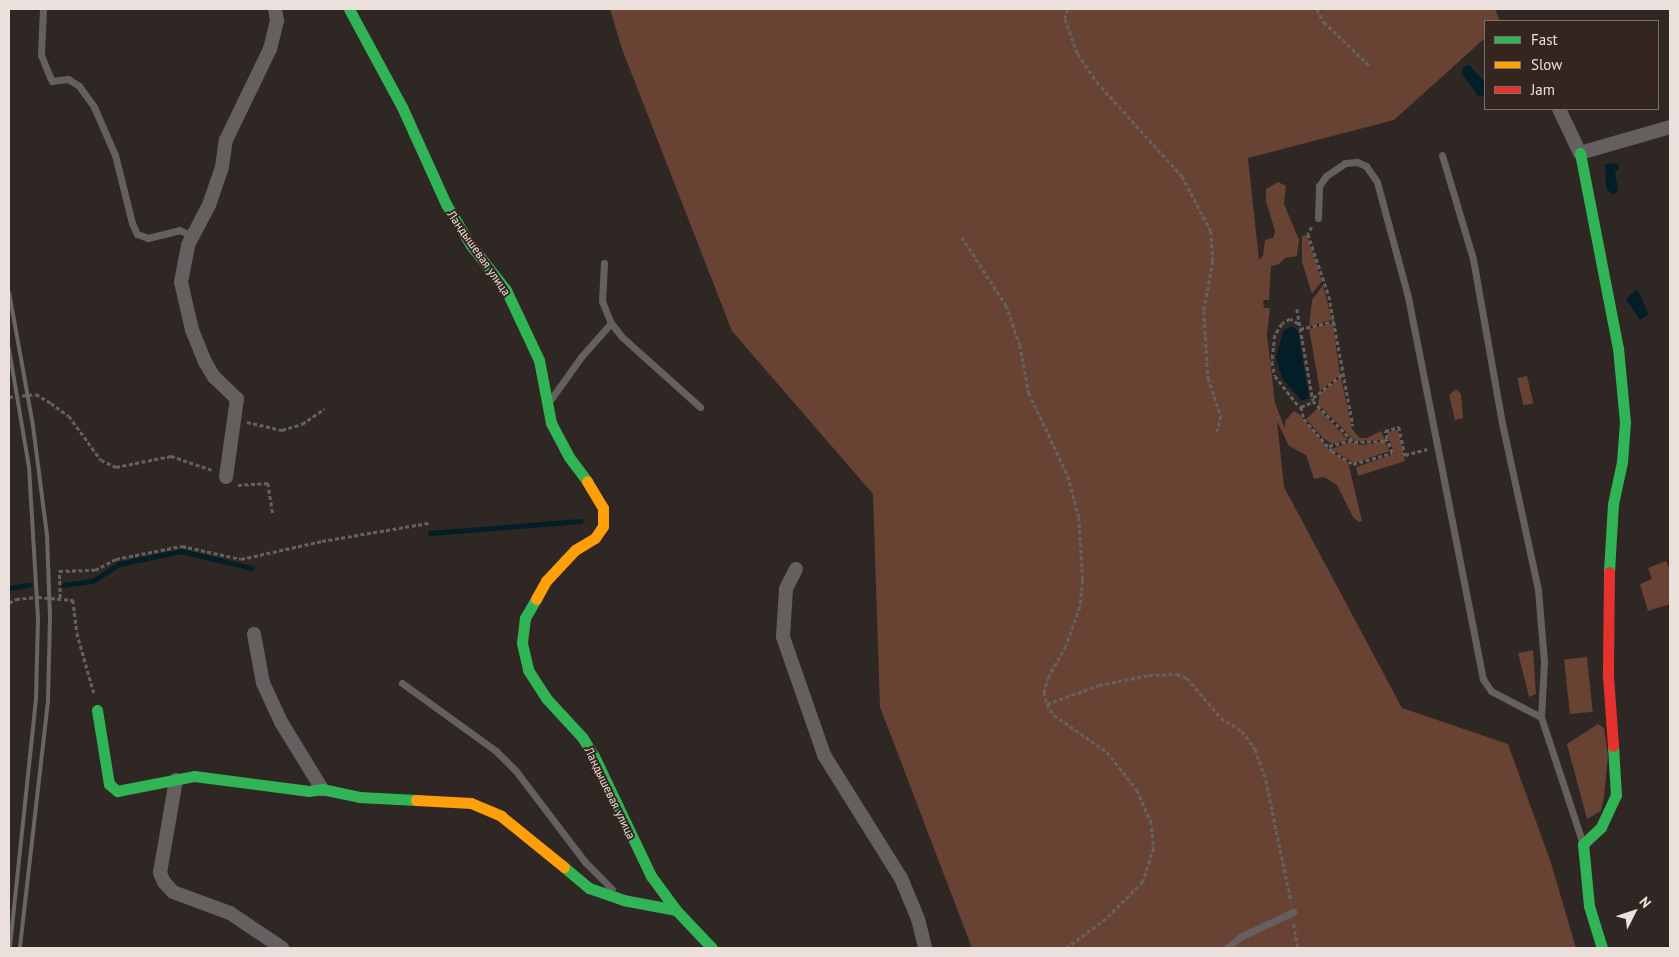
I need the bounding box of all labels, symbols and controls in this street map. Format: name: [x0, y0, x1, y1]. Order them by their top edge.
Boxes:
legend: [1484, 20, 1659, 110]
text: Fast: [1531, 30, 1558, 49]
text: Slow: [1531, 55, 1562, 74]
text: Jam: [1531, 80, 1555, 99]
street label: Ландышевая улица: [444, 208, 514, 298]
street label: Ландышевая улица: [581, 745, 639, 841]
north arrow: [1609, 887, 1659, 937]
text: N: [1636, 893, 1655, 912]

